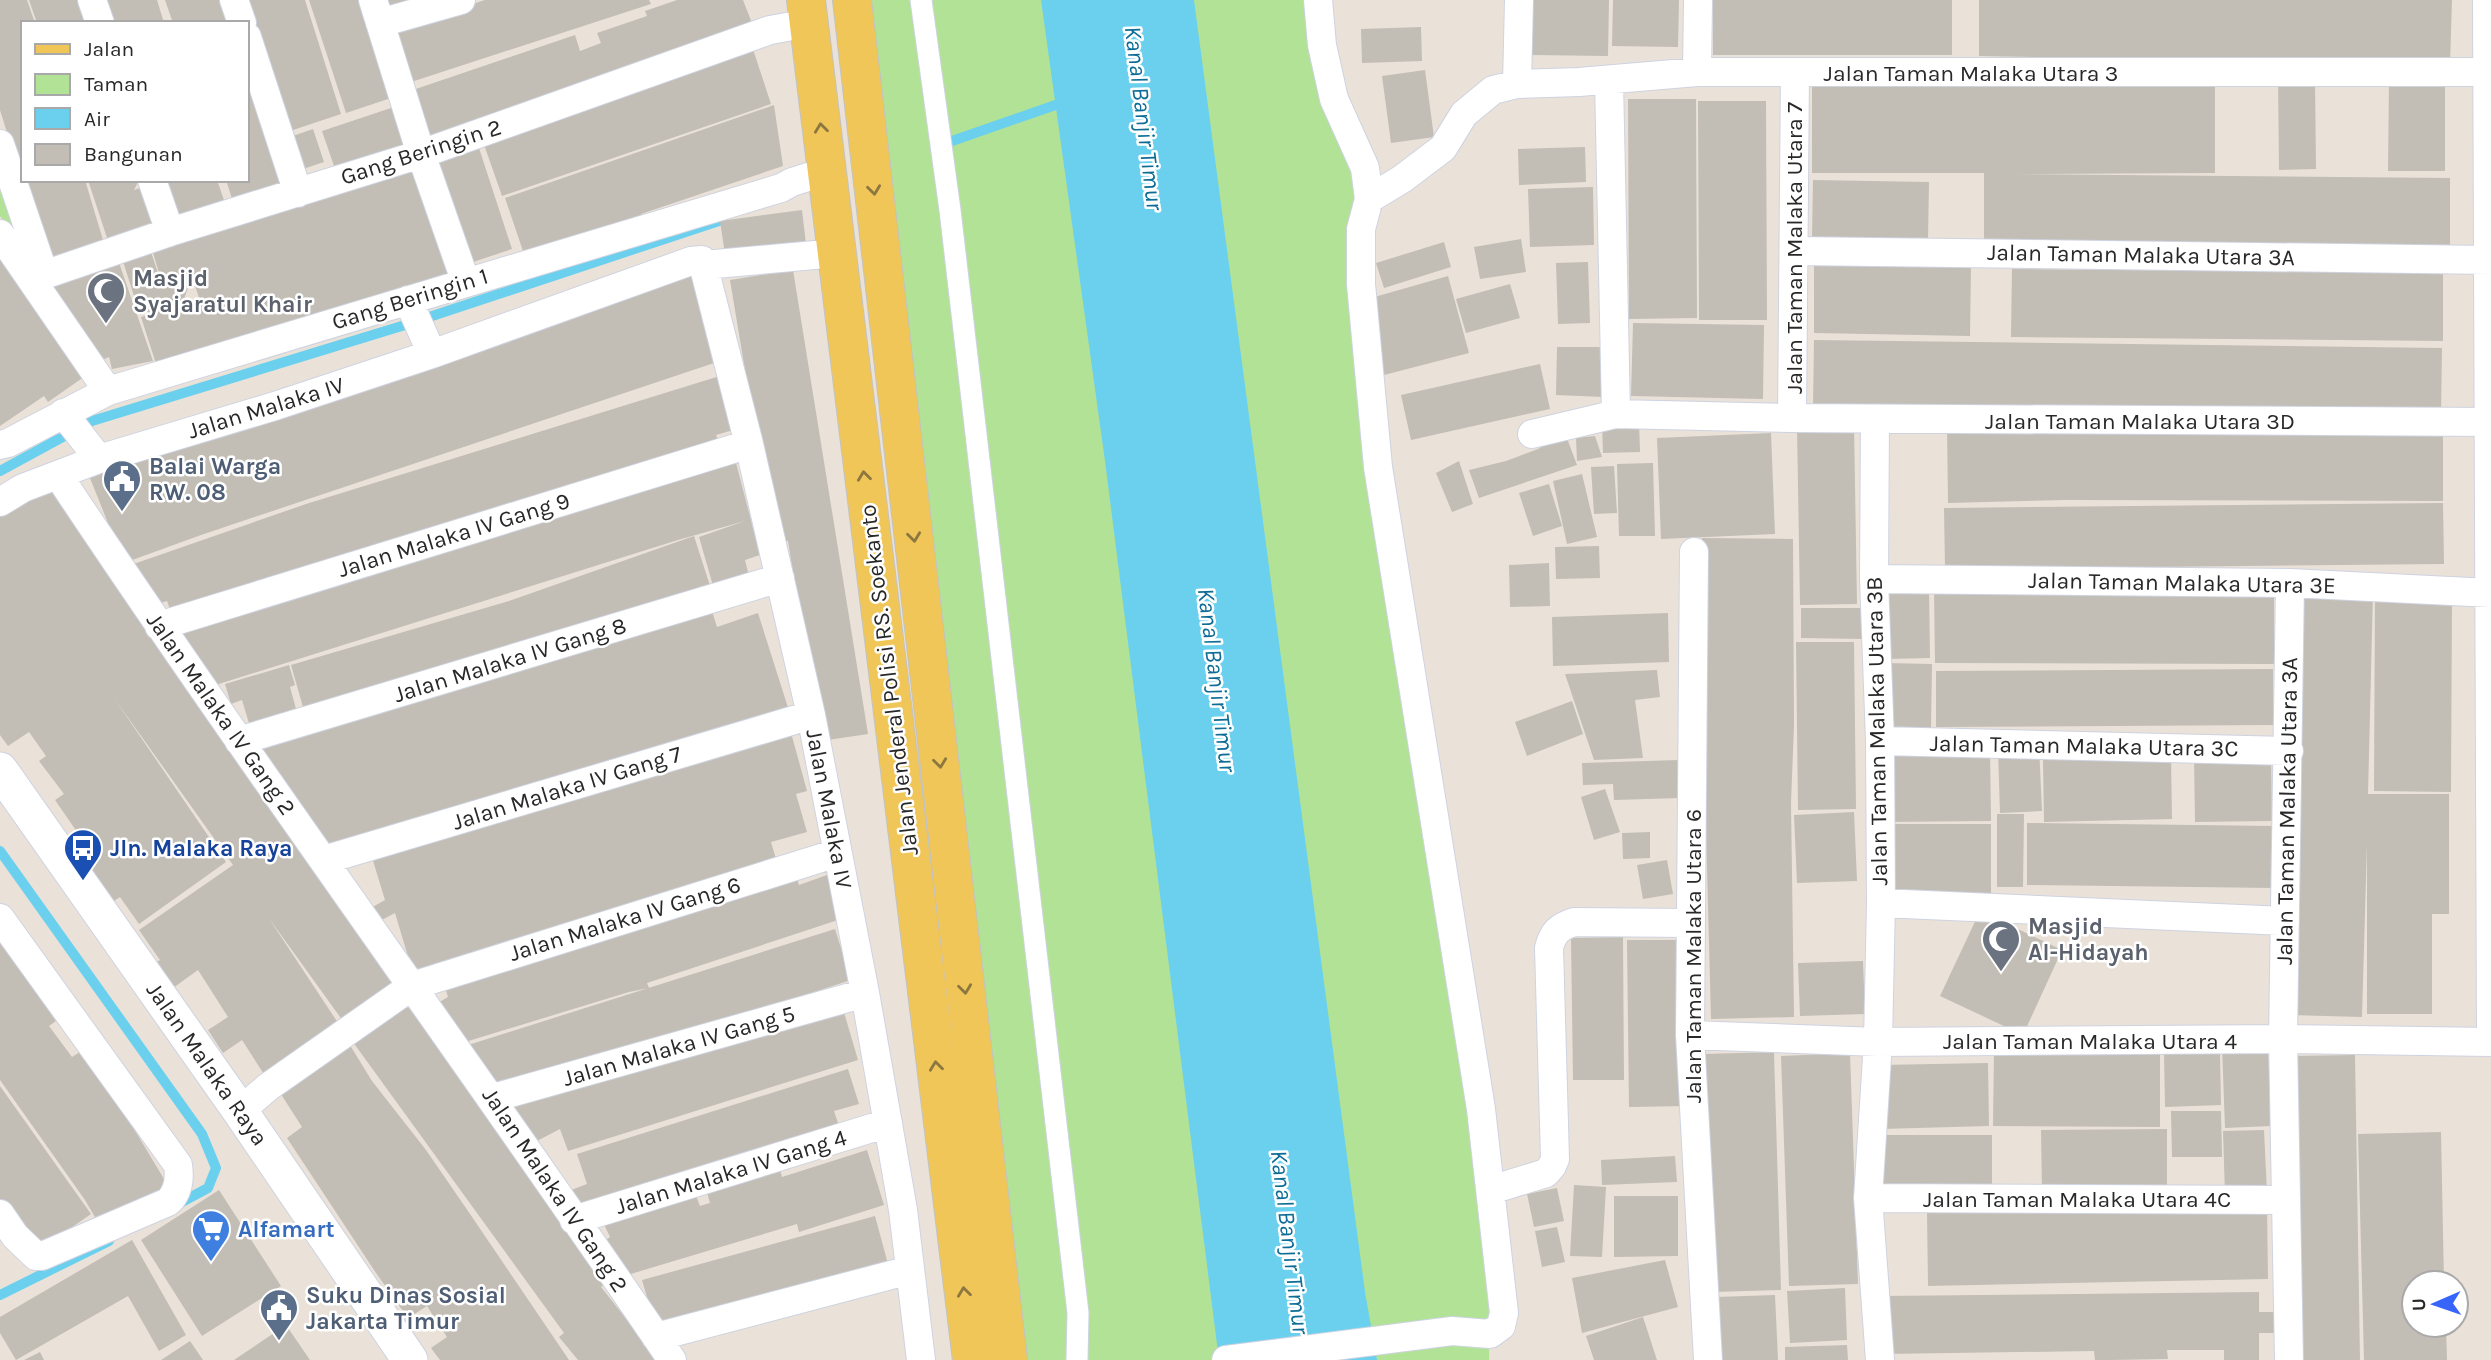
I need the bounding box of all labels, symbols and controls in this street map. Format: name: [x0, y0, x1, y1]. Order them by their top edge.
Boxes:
legend: [21, 21, 248, 182]
water label: Kanal Banjir Timur: [1119, 24, 1169, 213]
text: Jalan: [84, 37, 134, 61]
street label: Jalan Taman Malaka Utara 3: [1824, 60, 2118, 87]
text: Taman: [84, 72, 148, 96]
street label: Jalan Taman Malaka Utara 7: [1781, 102, 1808, 394]
text: Air: [84, 107, 110, 131]
street label: Gang Beringin 2: [337, 113, 505, 191]
one-way arrow: [814, 123, 829, 134]
text: Bangunan: [84, 142, 183, 166]
one-way arrow: [866, 184, 881, 195]
street label: Jalan Taman Malaka Utara 3A: [1987, 239, 2295, 271]
street label: Gang Beringin 1: [329, 262, 491, 336]
place label: Masjid Syajaratul Khair: [133, 265, 312, 318]
mosque icon: Masjid Syajaratul Khair: [85, 270, 127, 325]
street label: Jalan Malaka IV: [185, 371, 348, 445]
street label: Jalan Taman Malaka Utara 3D: [1985, 408, 2295, 435]
place label: Balai Warga RW. 08: [149, 453, 281, 506]
public building icon: Balai Warga RW. 08: [101, 458, 143, 513]
one-way arrow: [857, 470, 872, 482]
street label: Jalan Malaka IV Gang 9: [335, 487, 573, 583]
street label: Jalan Jenderal Polisi RS. Soekanto: [854, 503, 924, 857]
one-way arrow: [906, 531, 921, 543]
street label: Jalan Taman Malaka Utara 3E: [2028, 567, 2336, 599]
street label: Jalan Taman Malaka Utara 3B: [1861, 576, 1893, 886]
water label: Kanal Banjir Timur: [1192, 586, 1242, 775]
street label: Jalan Malaka IV Gang 2: [141, 608, 301, 820]
street label: Jalan Malaka IV Gang 8: [391, 612, 629, 708]
street label: Jalan Taman Malaka Utara 3A: [2271, 657, 2303, 965]
street label: Jalan Malaka IV: [800, 727, 858, 891]
street label: Jalan Taman Malaka Utara 3C: [1929, 730, 2239, 762]
street label: Jalan Malaka IV Gang 7: [449, 740, 685, 836]
one-way arrow: [932, 757, 947, 769]
street label: Jalan Taman Malaka Utara 6: [1680, 809, 1707, 1103]
bus stop icon: Jln. Malaka Raya: [62, 827, 104, 882]
place label: Jln. Malaka Raya: [110, 835, 293, 862]
street label: Jalan Malaka IV Gang 6: [506, 871, 744, 967]
place label: Masjid Al-Hidayah: [2028, 913, 2149, 966]
mosque icon: Masjid Al-Hidayah: [1980, 918, 2022, 973]
street label: Jalan Malaka Raya: [141, 977, 273, 1151]
one-way arrow: [958, 983, 973, 995]
street label: Jalan Malaka IV Gang 5: [560, 1000, 798, 1092]
street label: Jalan Taman Malaka Utara 4: [1943, 1028, 2237, 1055]
one-way arrow: [929, 1061, 944, 1072]
street label: Jalan Malaka IV Gang 2: [477, 1083, 633, 1297]
street label: Jalan Malaka IV Gang 4: [612, 1124, 850, 1220]
water label: Kanal Banjir Timur: [1265, 1148, 1315, 1337]
street label: Jalan Taman Malaka Utara 4C: [1923, 1186, 2231, 1213]
supermarket icon: Alfamart: [190, 1208, 232, 1263]
place label: Alfamart: [238, 1216, 335, 1243]
north arrow: [2400, 1269, 2470, 1339]
place label: Suku Dinas Sosial Jakarta Timur: [306, 1282, 506, 1335]
one-way arrow: [957, 1286, 972, 1298]
public building icon: Suku Dinas Sosial Jakarta Timur: [258, 1287, 300, 1342]
text: U: [2408, 1298, 2430, 1312]

